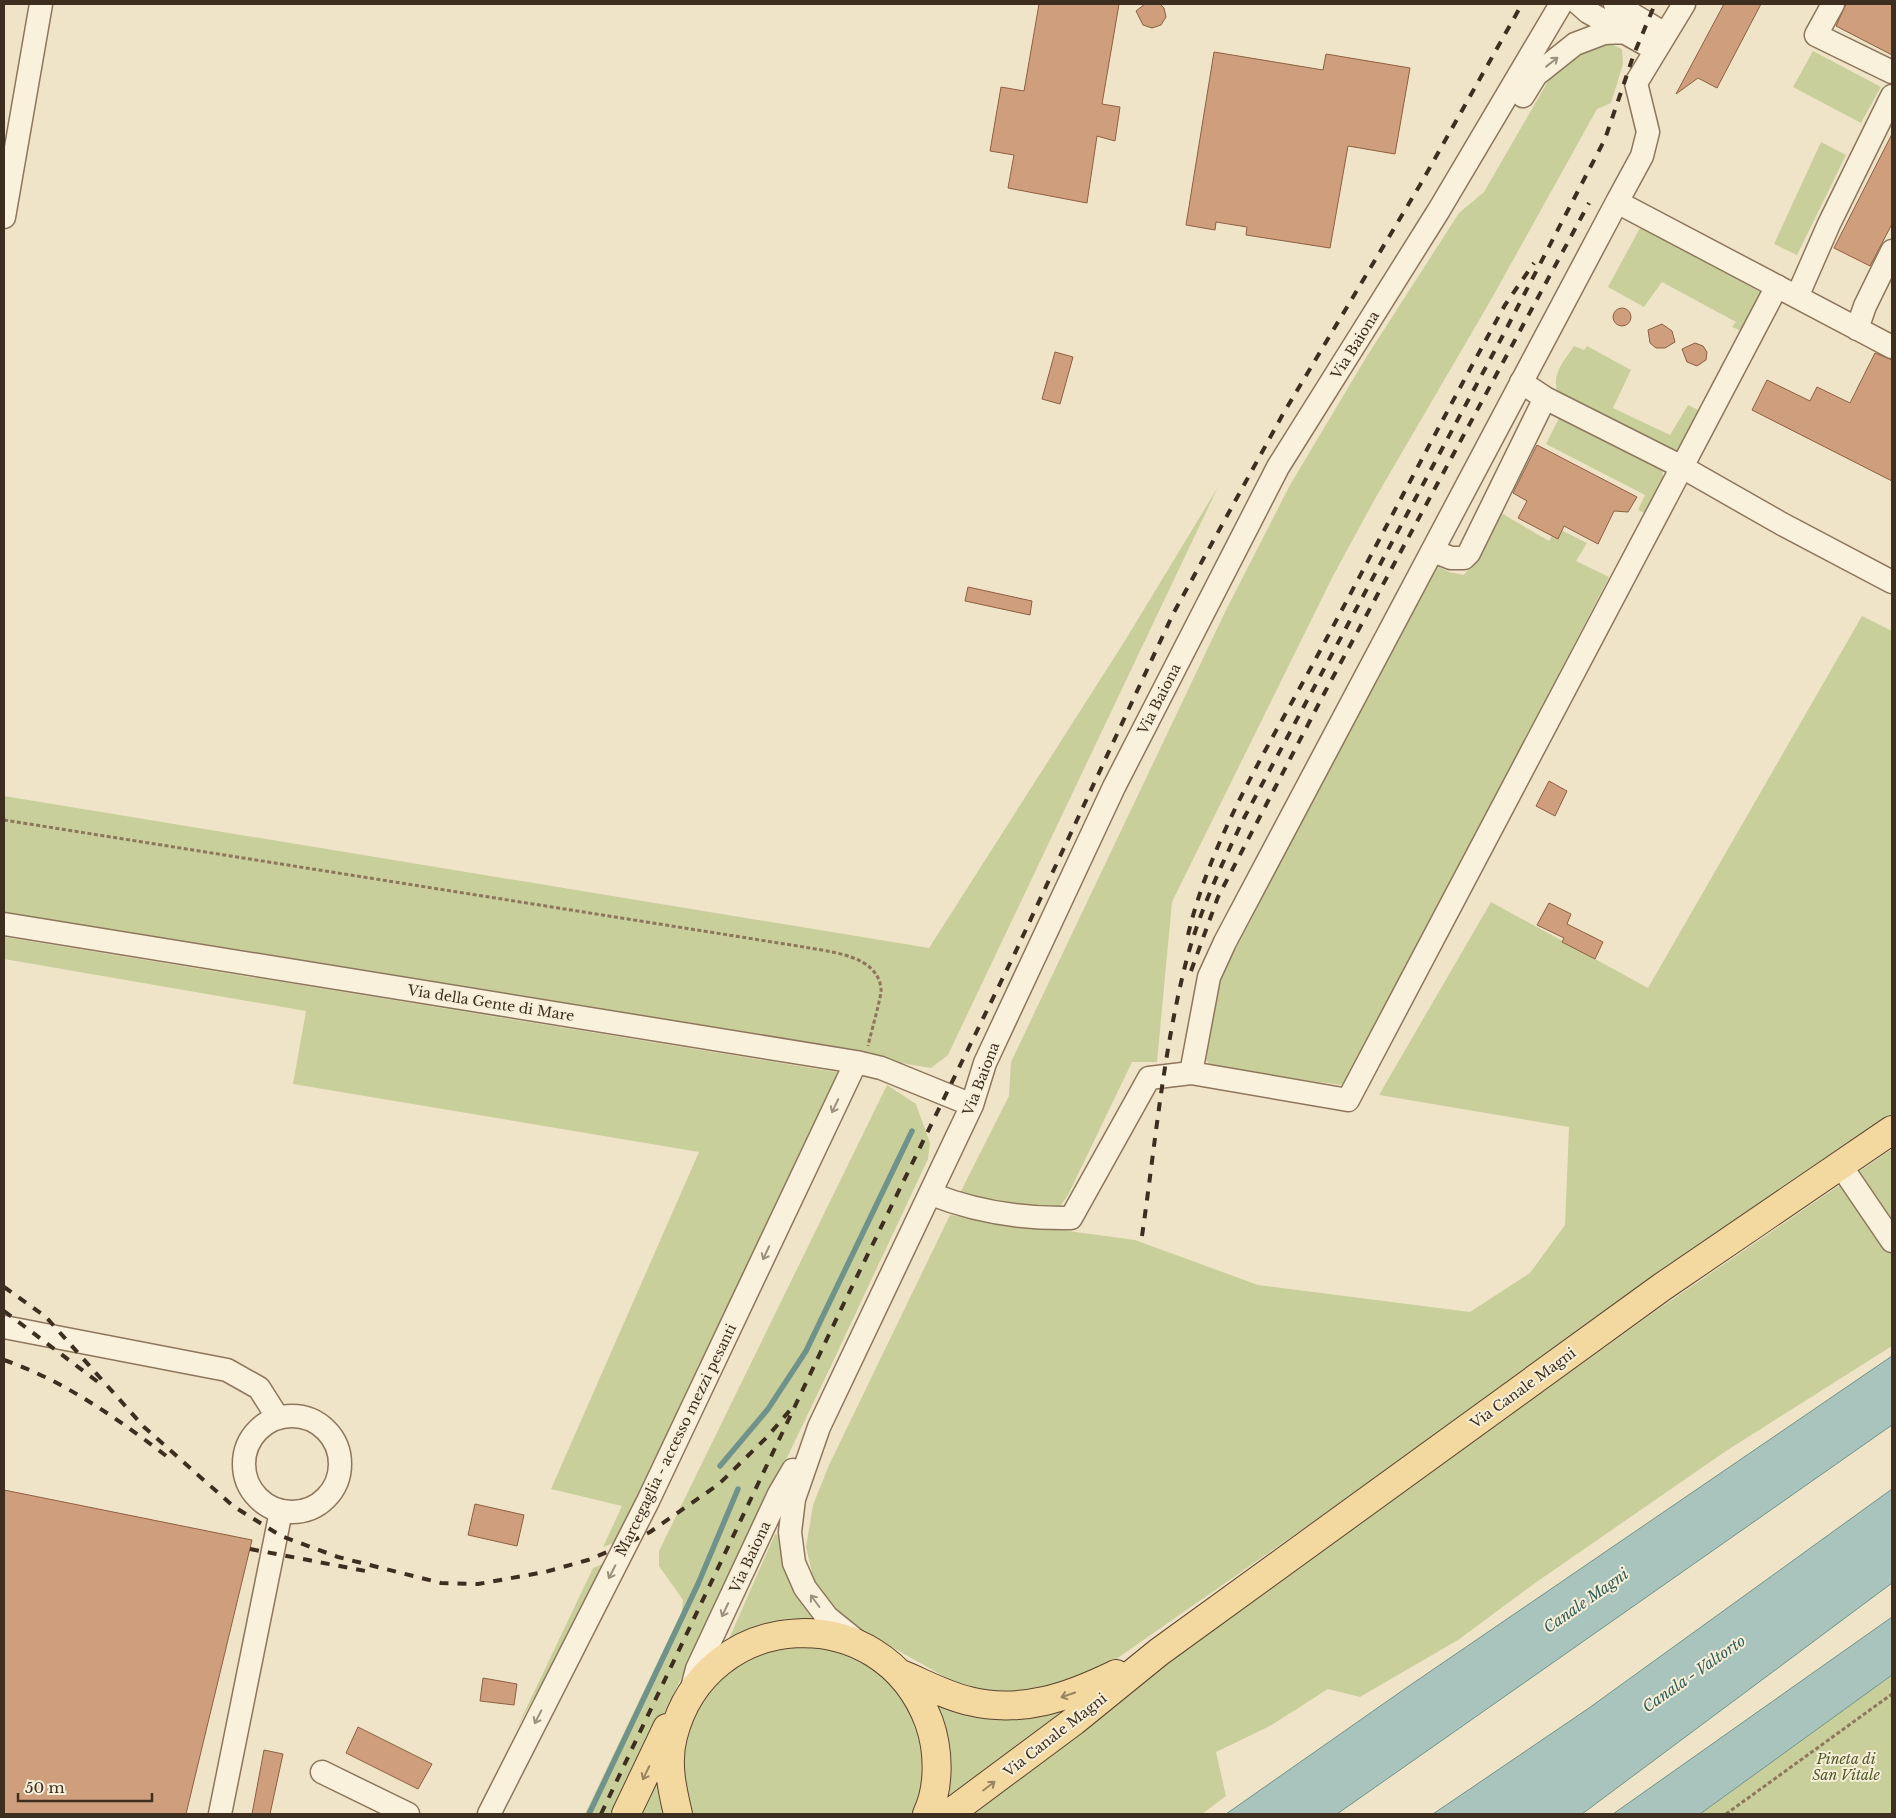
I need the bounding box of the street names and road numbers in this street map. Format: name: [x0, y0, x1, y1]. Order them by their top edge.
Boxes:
street label: Via Baiona: [1326, 307, 1383, 383]
street label: Via Baiona: [1133, 660, 1185, 738]
street label: Via della Gente di Mare: [405, 981, 576, 1025]
street label: Via Baiona: [958, 1040, 1003, 1119]
street label: Marcegaglia - accesso mezzi pesanti: [612, 1321, 740, 1559]
street label: Via Canale Magni: [1466, 1344, 1579, 1433]
street label: Via Baiona: [725, 1518, 775, 1597]
street label: Via Canale Magni: [999, 1689, 1110, 1782]

